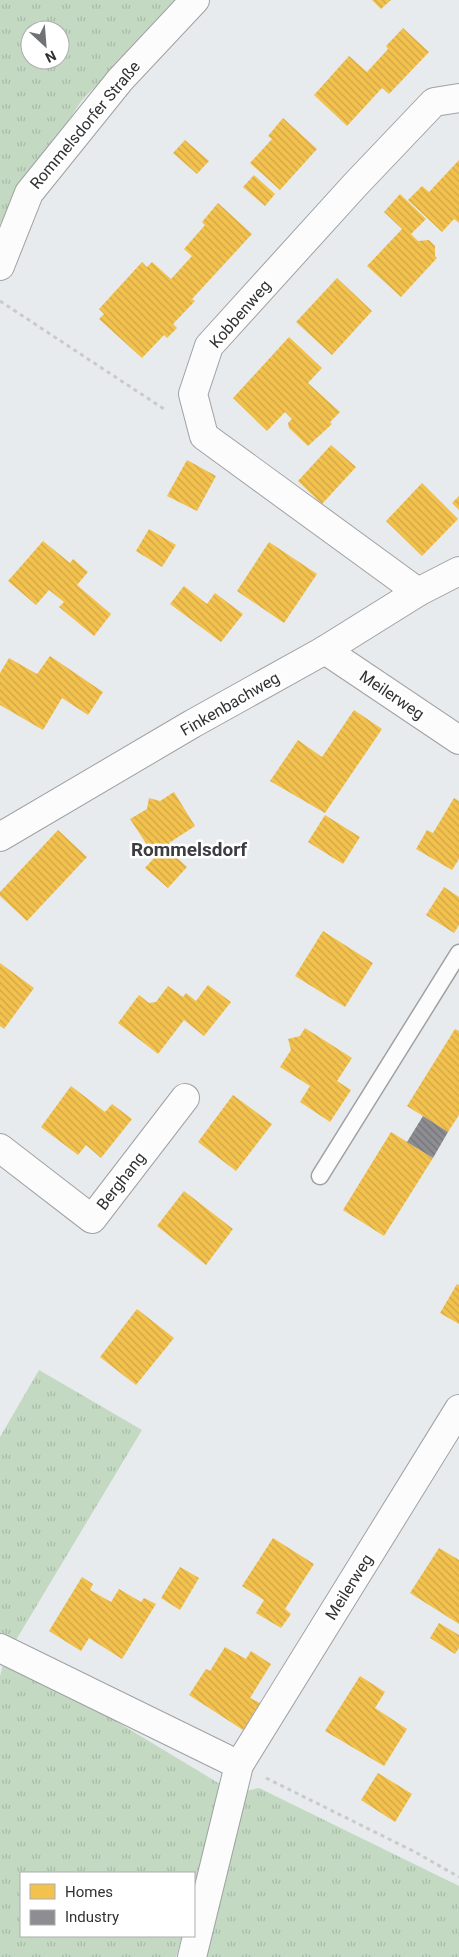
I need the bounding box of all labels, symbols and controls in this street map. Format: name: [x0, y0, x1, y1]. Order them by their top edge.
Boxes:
north arrow: [20, 20, 70, 70]
text: N: [43, 47, 59, 66]
street label: Rommelsdorfer Straße: [26, 57, 144, 193]
street label: Kobbenweg: [205, 276, 275, 352]
street label: Meilerweg: [356, 666, 428, 724]
street label: Finkenbachweg: [177, 668, 283, 740]
district label: Rommelsdorf: [131, 838, 247, 861]
street label: Berghang: [93, 1148, 149, 1214]
street label: Meilerweg: [321, 1551, 377, 1623]
legend: [20, 1872, 195, 1937]
text: Homes: [65, 1883, 113, 1901]
text: Industry: [65, 1908, 119, 1926]

